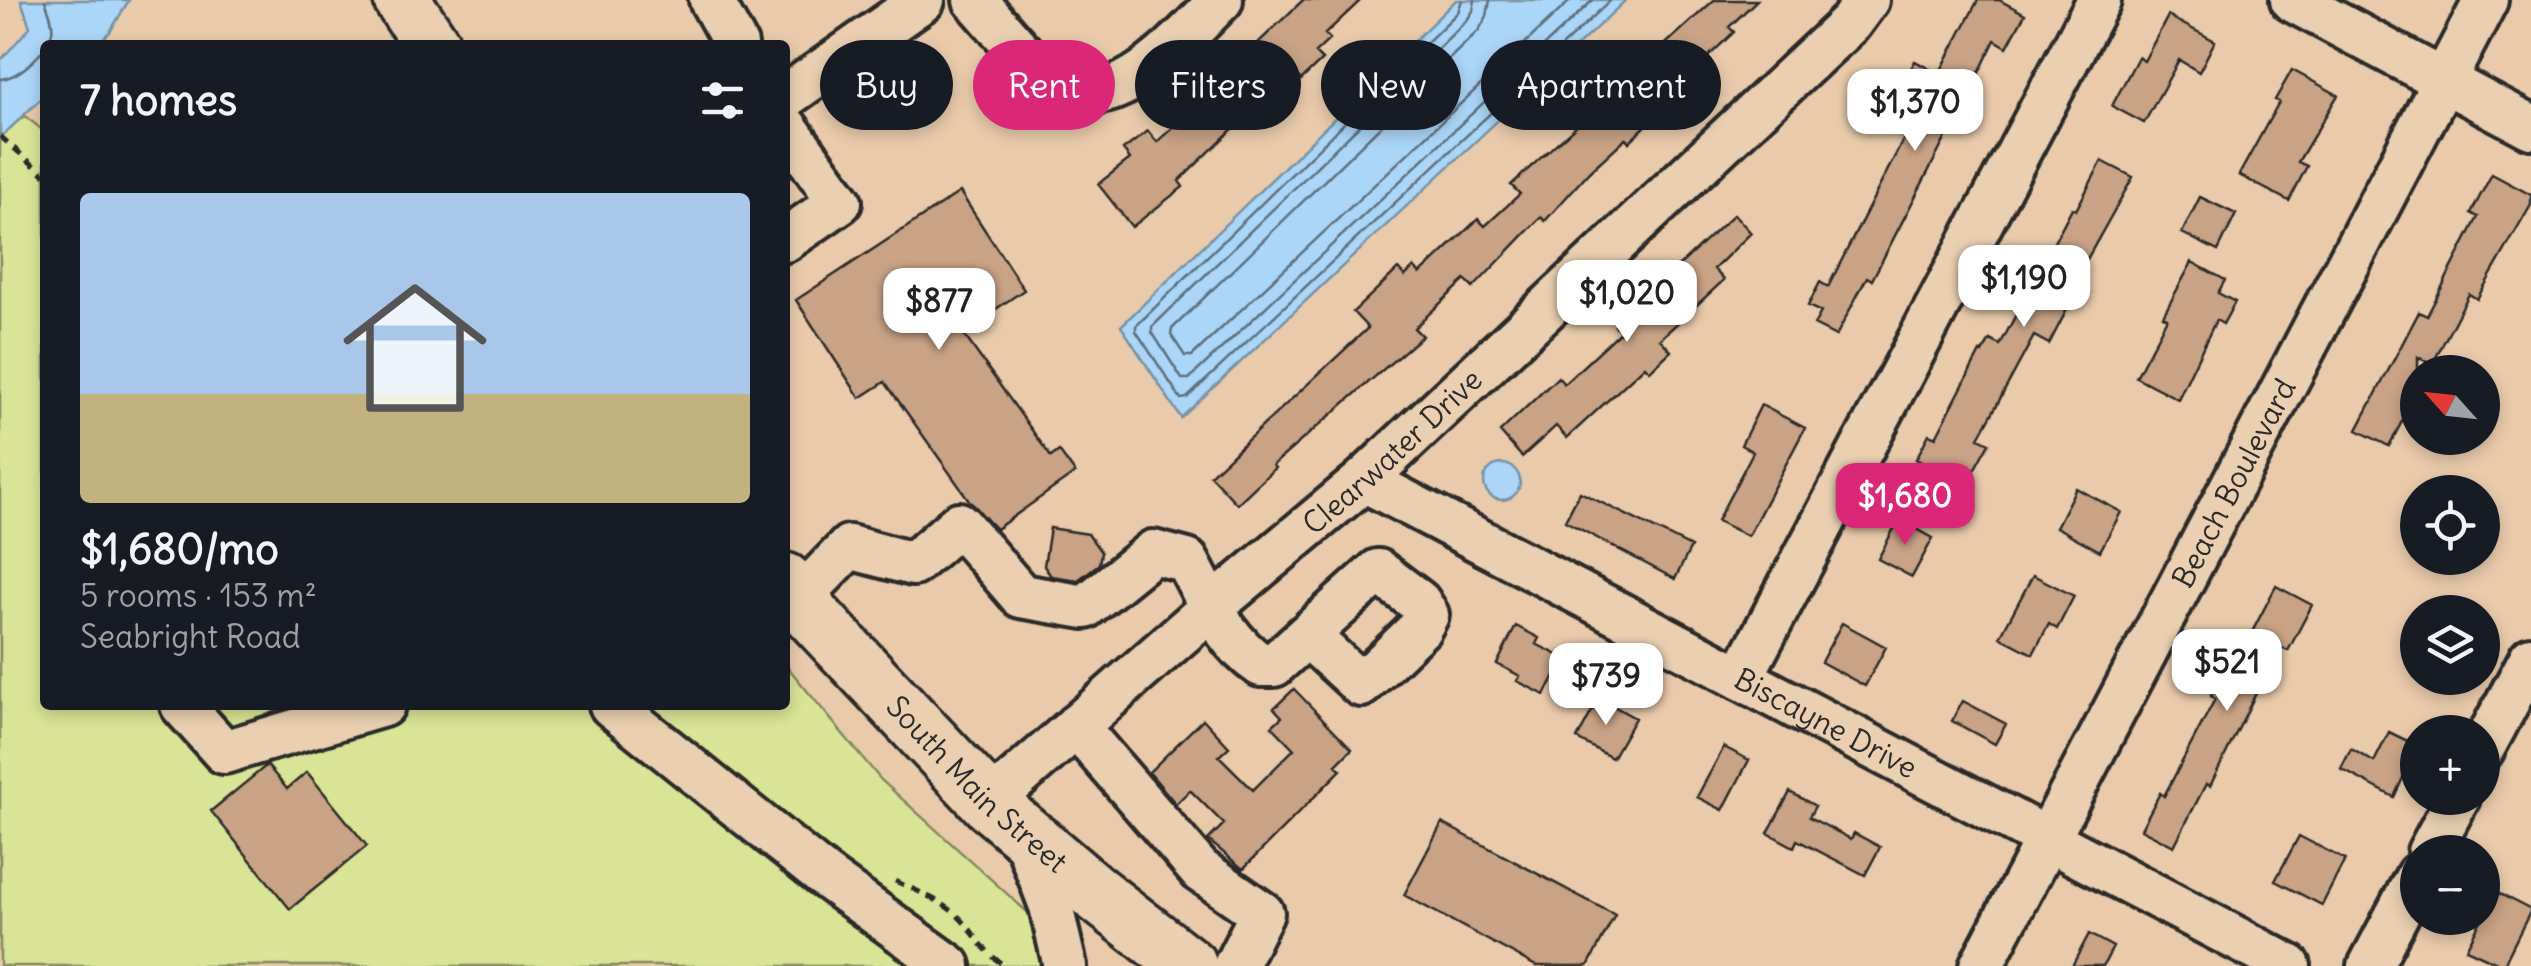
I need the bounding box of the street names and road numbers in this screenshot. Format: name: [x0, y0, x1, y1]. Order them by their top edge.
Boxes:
street label: Clearwater Drive: [1295, 360, 1490, 542]
street label: Beach Boulevard: [2163, 372, 2304, 594]
street label: Biscayne Drive: [1728, 659, 1924, 786]
street label: South Main Street: [879, 687, 1076, 881]

